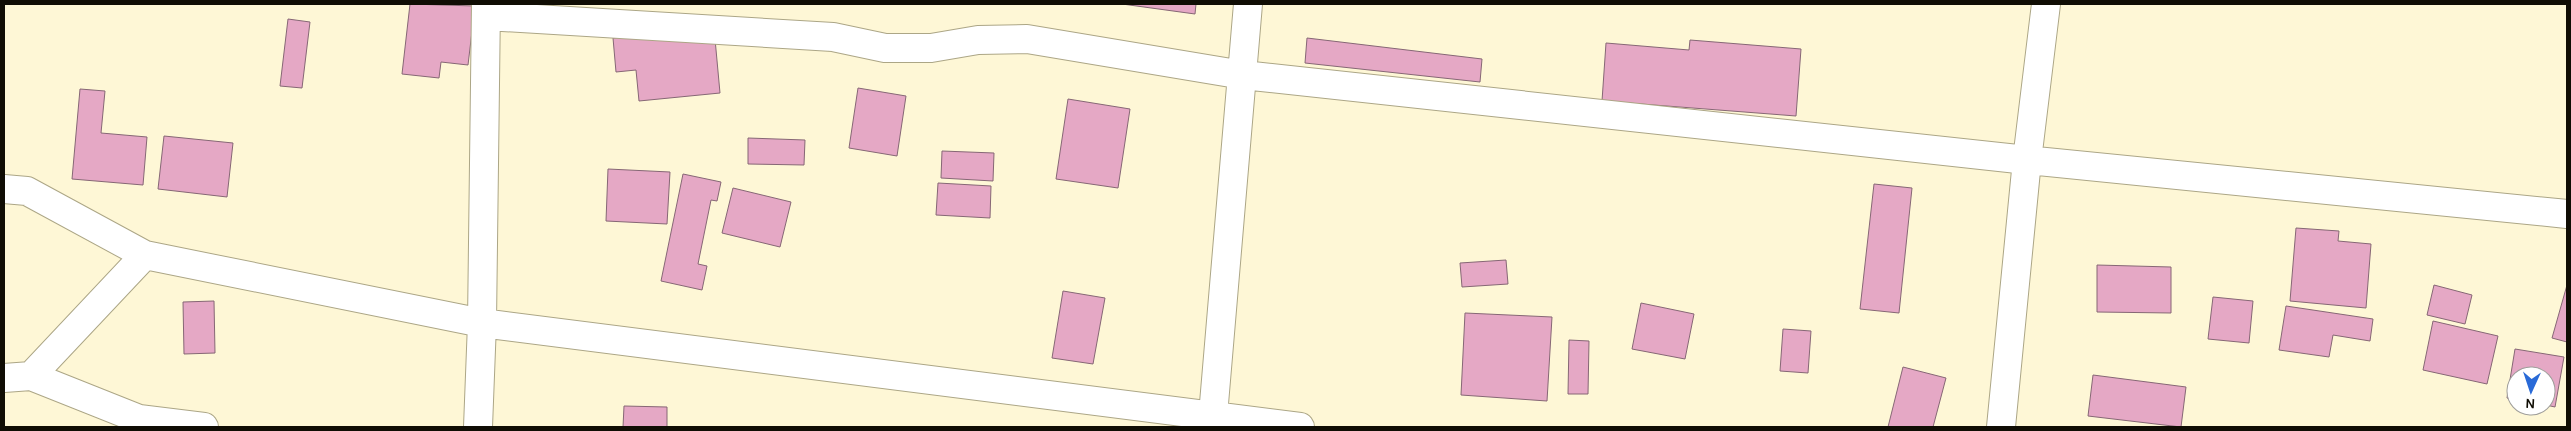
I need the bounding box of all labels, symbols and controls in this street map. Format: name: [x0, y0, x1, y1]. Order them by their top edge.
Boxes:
north arrow: [2506, 366, 2556, 416]
text: N: [2525, 395, 2536, 412]

